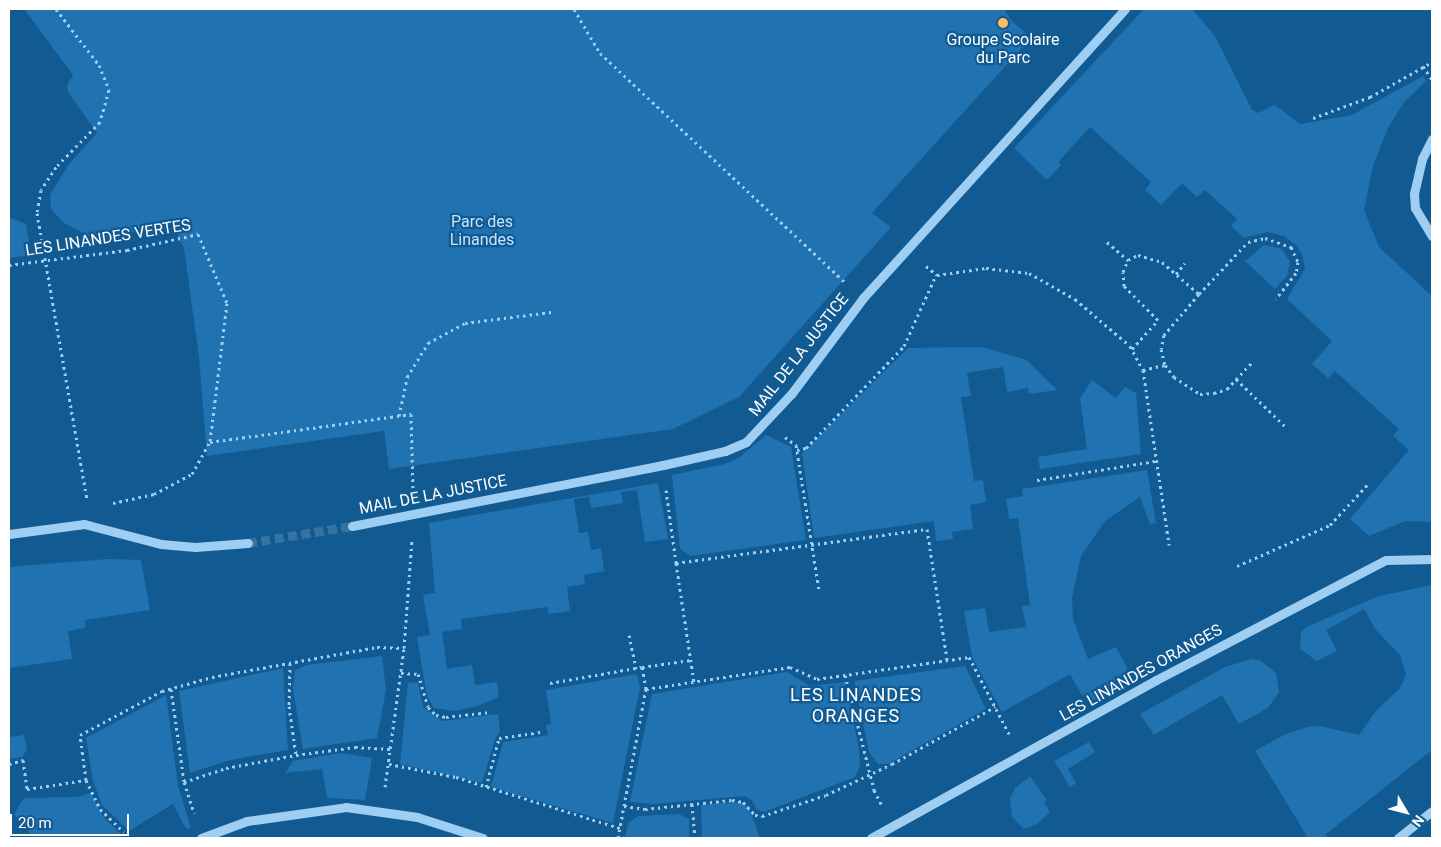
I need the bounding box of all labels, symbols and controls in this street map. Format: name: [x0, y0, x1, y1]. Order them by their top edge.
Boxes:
marker: Groupe Scolaire du Parc: [997, 17, 1009, 29]
place label: Groupe Scolaire du Parc: [947, 30, 1059, 68]
park label: Parc des Linandes: [450, 212, 514, 250]
street label: LES LINANDES VERTES: [24, 215, 192, 261]
street label: MAIL DE LA JUSTICE: [745, 290, 853, 420]
street label: MAIL DE LA JUSTICE: [357, 471, 509, 519]
street label: LES LINANDES ORANGES: [1056, 620, 1226, 726]
district label: LES LINANDES ORANGES: [789, 685, 923, 728]
north arrow: [1381, 787, 1431, 837]
scale bar: [12, 804, 131, 836]
text: N: [1409, 812, 1427, 830]
text: 20 m: [18, 814, 52, 832]

